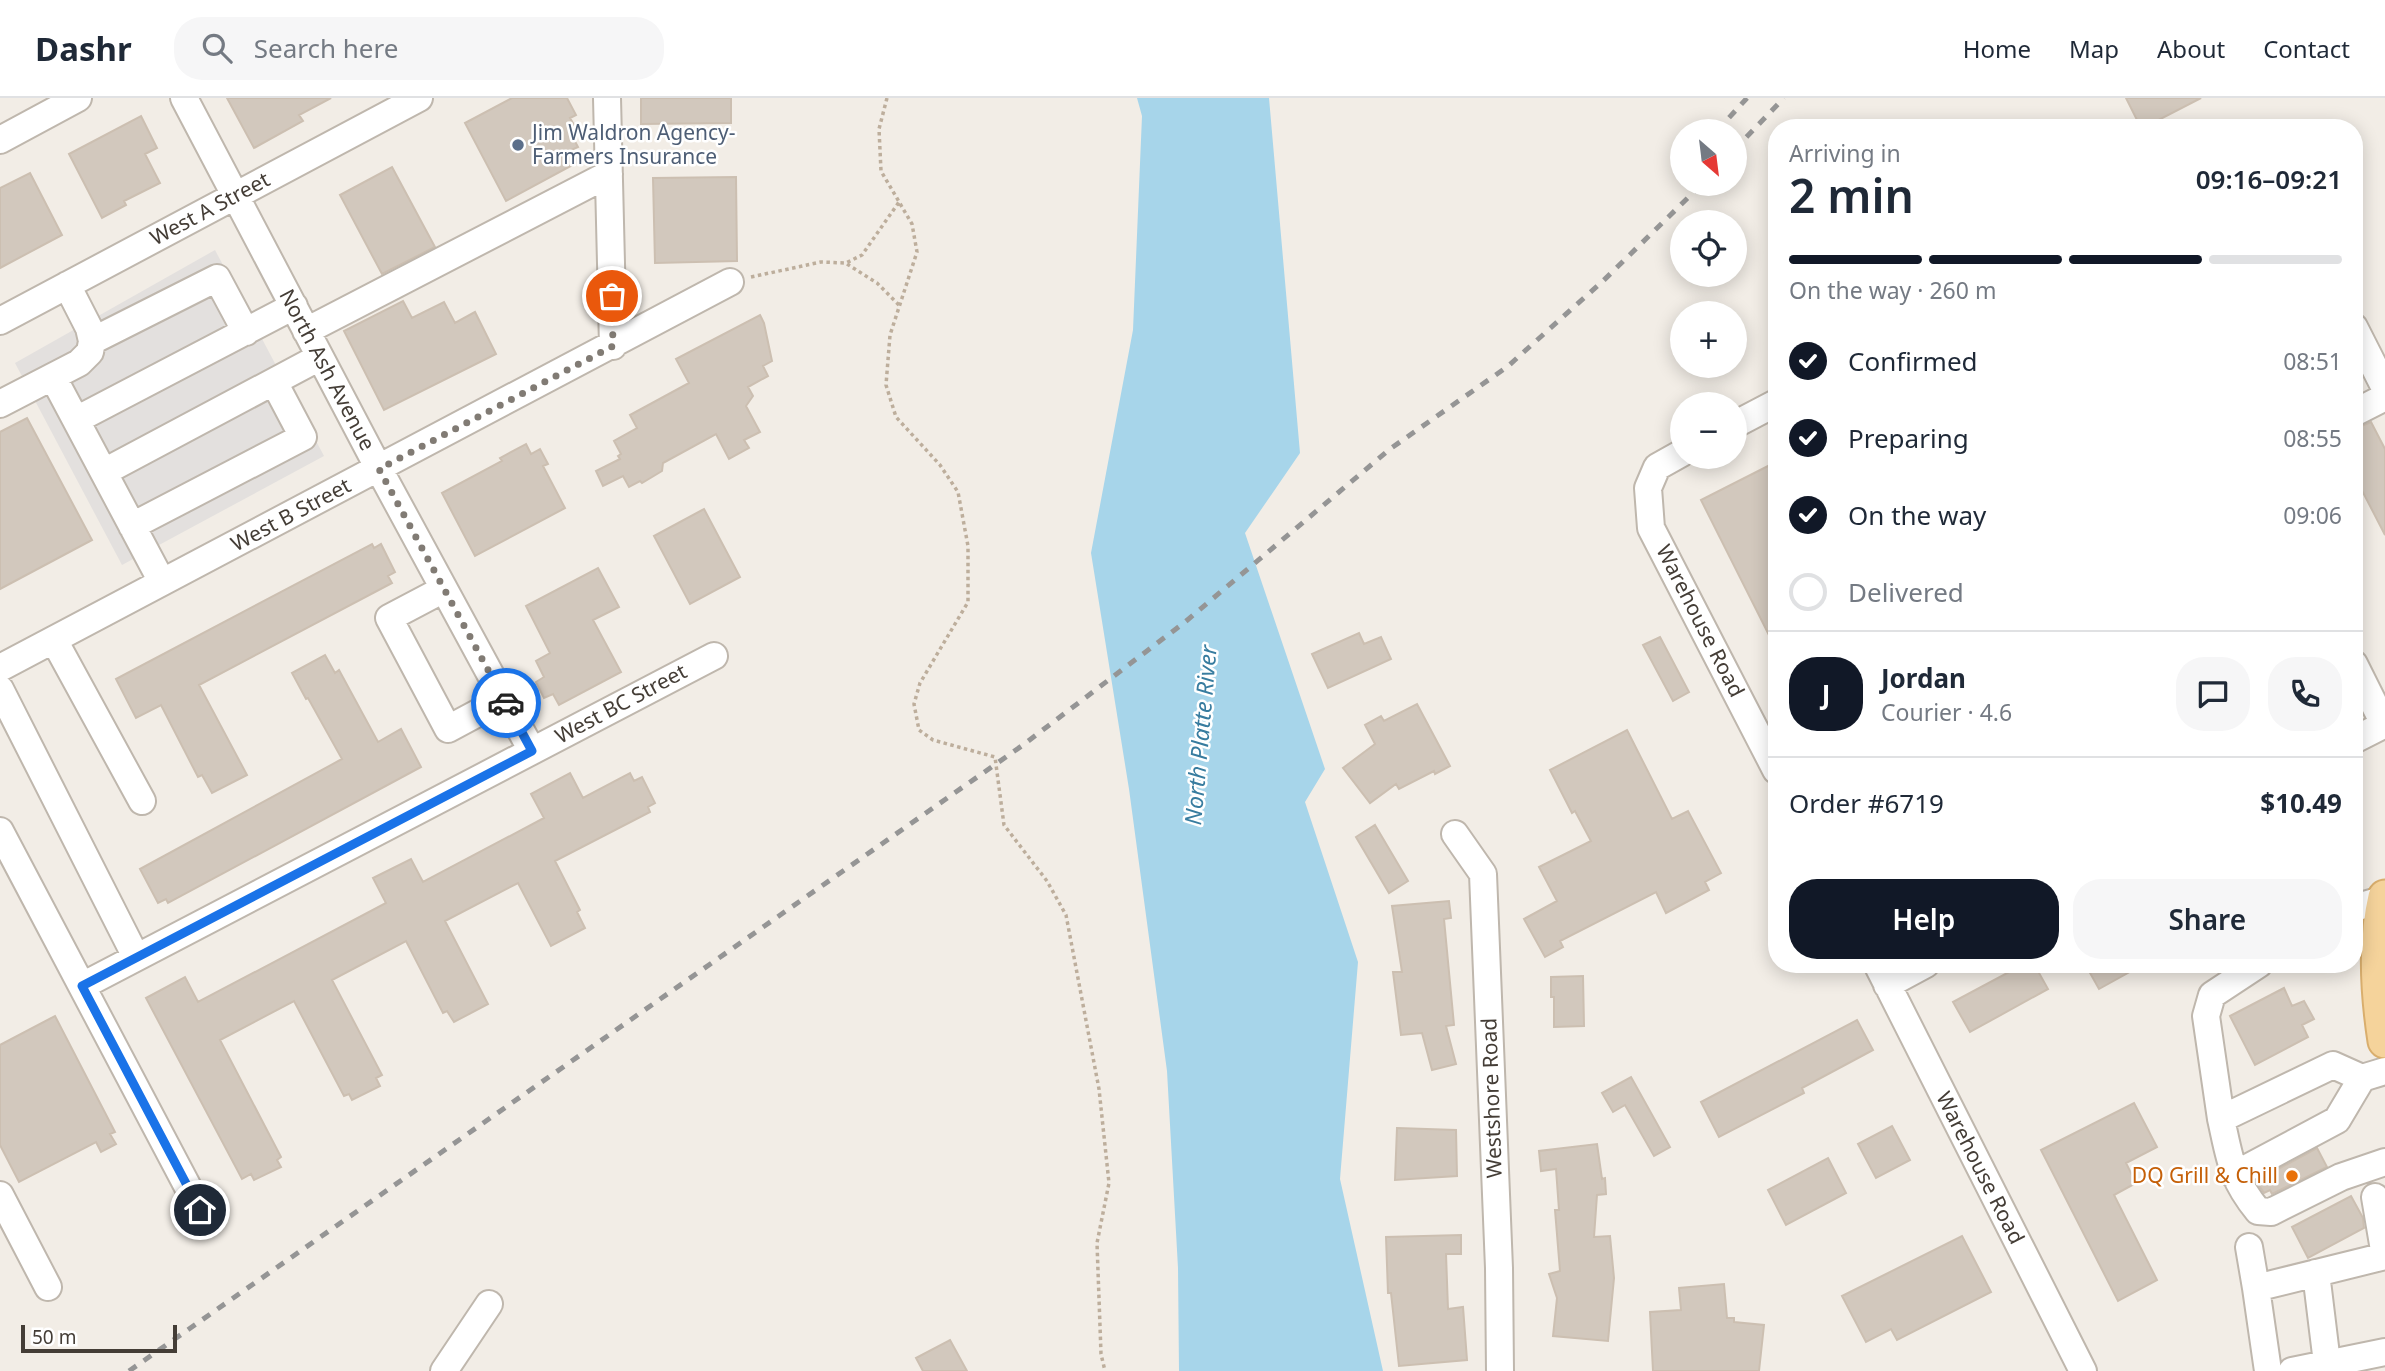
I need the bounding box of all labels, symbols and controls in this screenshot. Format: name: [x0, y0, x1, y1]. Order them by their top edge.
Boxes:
search box: [174, 17, 664, 80]
text: Dashr: [35, 26, 132, 71]
icon: search: [198, 29, 236, 67]
text: Search here: [254, 30, 398, 66]
text: Home: [1963, 32, 2031, 65]
text: Map: [2069, 32, 2119, 65]
text: About: [2157, 32, 2225, 65]
text: Contact: [2263, 32, 2350, 65]
place label: Jim Waldron Agency- Farmers Insurance: [530, 118, 736, 170]
north arrow: [1670, 119, 1746, 196]
map controls: [1670, 119, 1747, 469]
marker: Jim Waldron Agency- Farmers Insurance: [510, 137, 526, 153]
text: Arriving in: [1789, 137, 1901, 169]
text: 09:16–09:21: [2196, 161, 2342, 197]
text: 2 min: [1789, 164, 1914, 226]
street label: West A Street: [145, 165, 275, 251]
button: locate: [1670, 210, 1747, 287]
pin: [582, 266, 642, 326]
text: On the way · 260 m: [1789, 274, 1996, 306]
icon: bag: [593, 277, 631, 315]
street label: North Ash Avenue: [274, 284, 382, 455]
button: +: [1670, 301, 1747, 378]
icon: check: [1789, 342, 1827, 380]
text: Confirmed: [1848, 343, 1978, 379]
text: 08:51: [2283, 345, 2342, 377]
button: −: [1670, 392, 1747, 469]
icon: check: [1789, 419, 1827, 457]
text: Preparing: [1848, 420, 1969, 456]
text: 08:55: [2283, 422, 2342, 454]
street label: West B Street: [226, 471, 356, 557]
icon: check: [1789, 496, 1827, 534]
text: On the way: [1848, 497, 1986, 533]
text: 09:06: [2283, 499, 2342, 531]
street label: Warehouse Road: [1650, 540, 1751, 702]
text: Delivered: [1848, 574, 1964, 610]
water label: North Platte River: [1176, 643, 1224, 826]
street label: West BC Street: [550, 657, 692, 750]
button: chat: [2176, 657, 2250, 731]
button: phone: [2268, 657, 2342, 731]
text: Jordan: [1881, 660, 1966, 696]
courier: [471, 668, 541, 738]
text: J: [1822, 676, 1830, 712]
icon: car: [487, 684, 525, 722]
text: Courier · 4.6: [1881, 696, 2012, 728]
text: Order #6719: [1789, 785, 1944, 821]
text: $10.49: [2260, 785, 2342, 821]
button: Help: [1789, 879, 2059, 959]
button: Share: [2073, 879, 2342, 959]
street label: Westshore Road: [1474, 1017, 1508, 1179]
street label: Warehouse Road: [1930, 1087, 2031, 1249]
place label: DQ Grill & Chill: [2132, 1161, 2278, 1189]
marker: DQ Grill & Chill: [2284, 1168, 2300, 1184]
pin: [170, 1180, 230, 1240]
icon: home: [181, 1191, 219, 1229]
scale bar: [21, 1322, 177, 1354]
text: 50 m: [32, 1324, 76, 1350]

